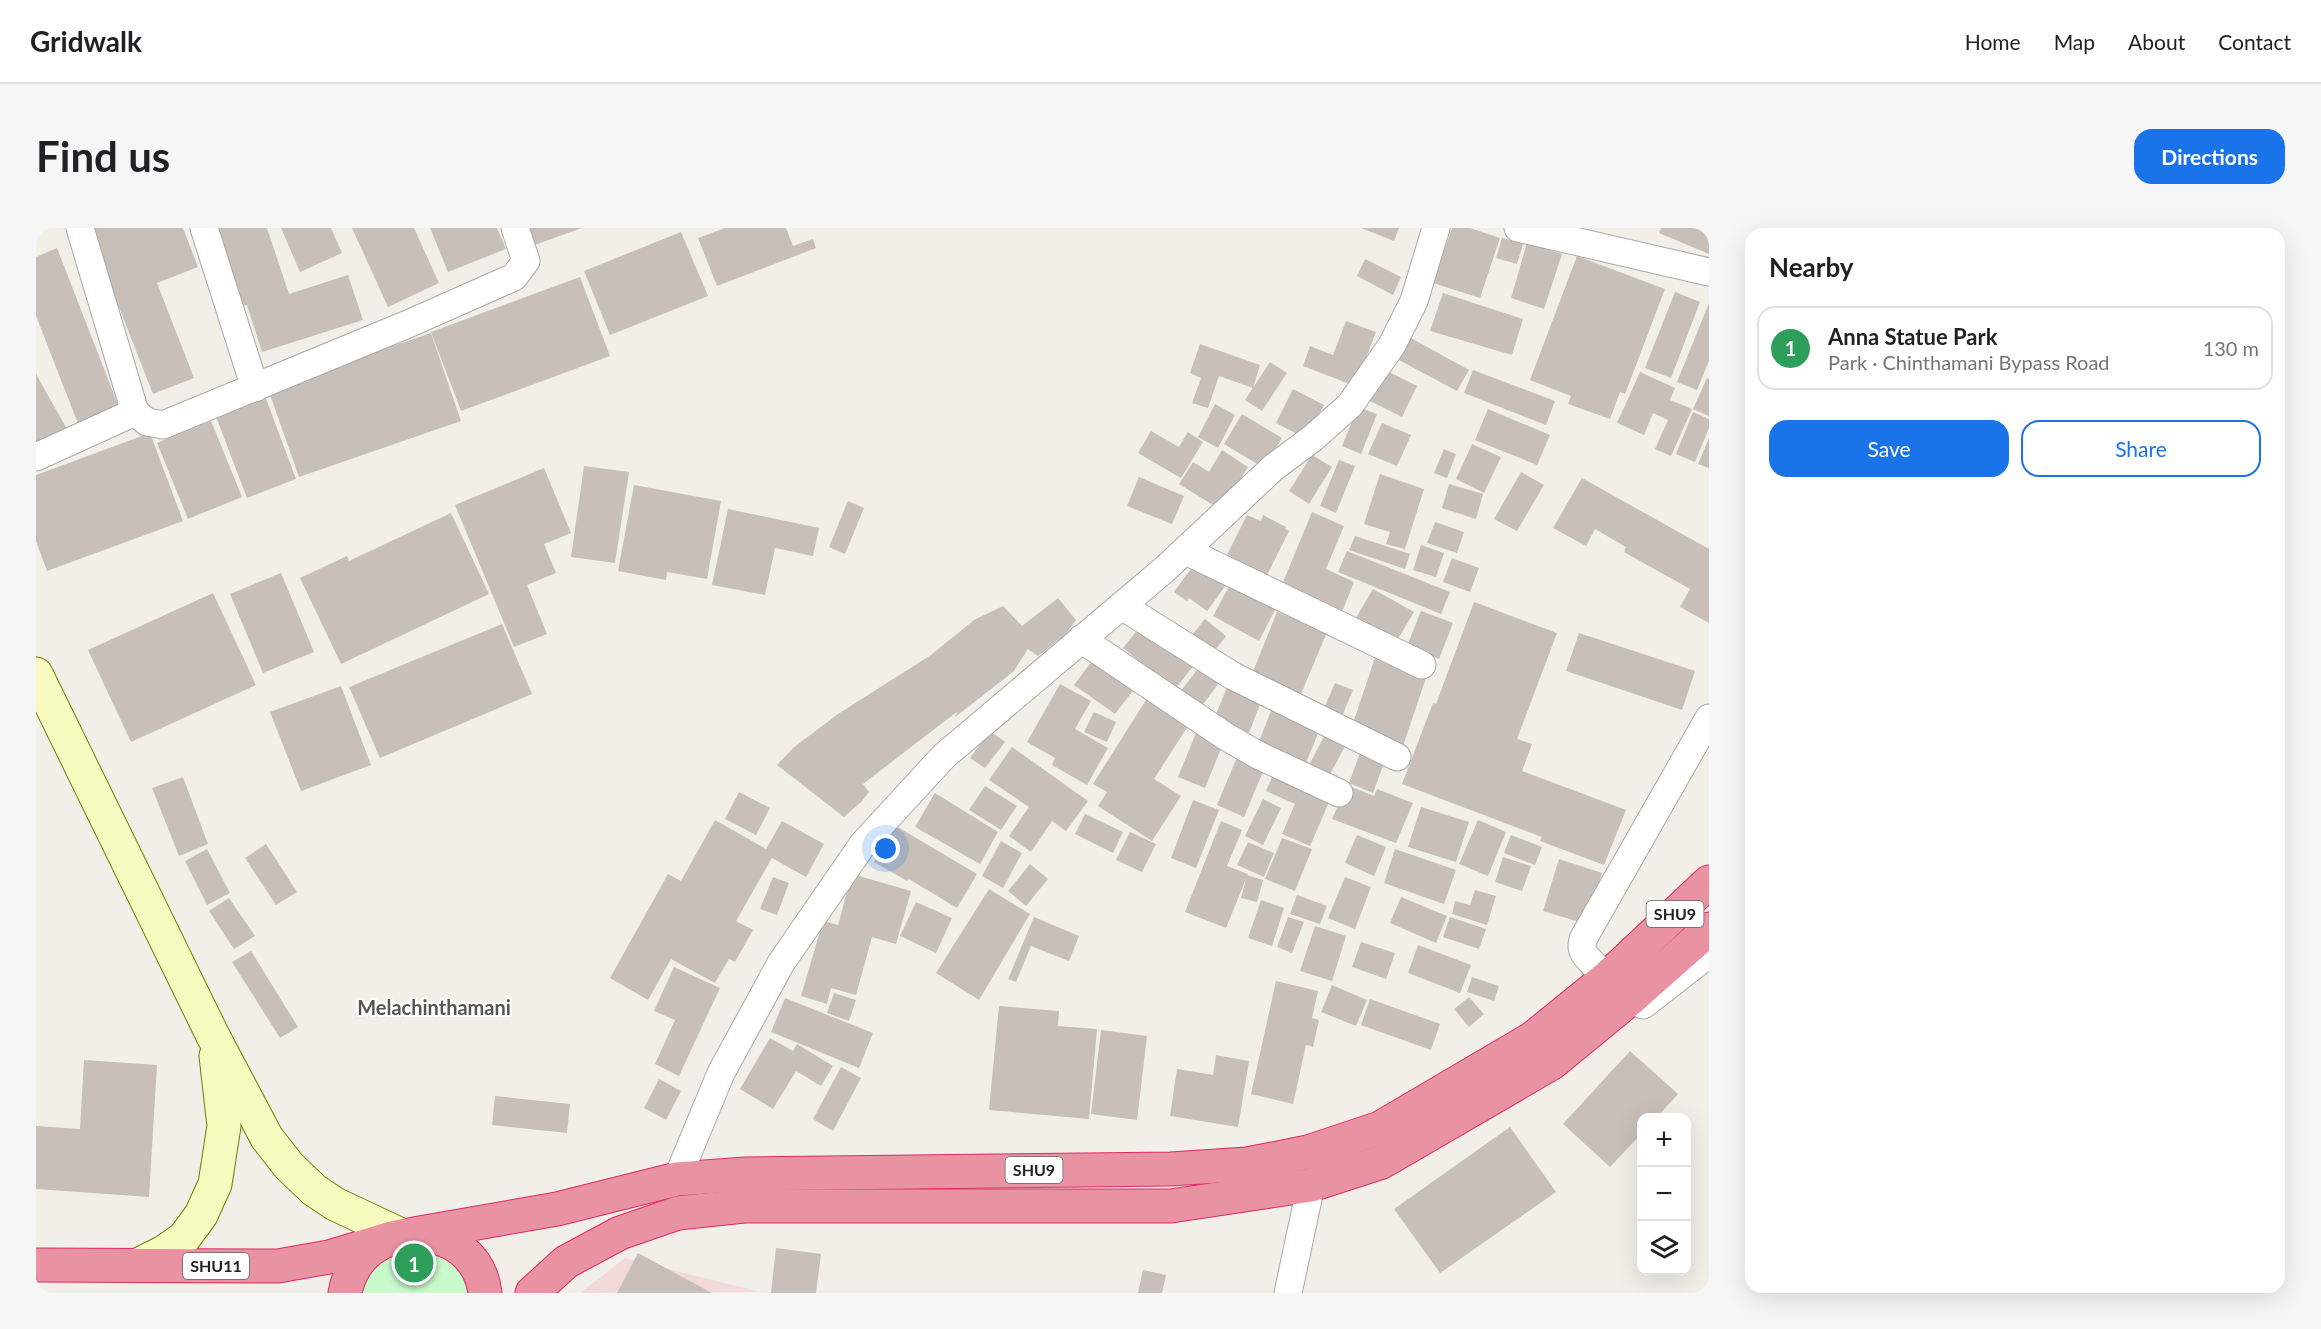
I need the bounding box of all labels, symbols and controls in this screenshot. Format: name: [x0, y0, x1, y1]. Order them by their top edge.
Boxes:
text: Gridwalk: [30, 24, 142, 58]
text: Home: [1965, 29, 2021, 54]
text: Map: [2054, 29, 2095, 54]
text: About: [2128, 29, 2185, 54]
text: Contact: [2218, 29, 2291, 54]
button: Directions: [2134, 129, 2285, 184]
text: Find us: [36, 131, 170, 181]
text: Nearby: [1769, 251, 1854, 283]
text: Anna Statue Park: [1828, 323, 1997, 350]
text: 1: [1785, 336, 1796, 360]
text: 130 m: [2203, 336, 2259, 360]
text: Park · Chinthamani Bypass Road: [1828, 350, 2110, 374]
button: Save: [1769, 420, 2009, 477]
button: Share: [2021, 420, 2261, 477]
your location: [871, 834, 900, 863]
road number: SHU9: [1646, 901, 1704, 927]
district label: Melachinthamani: [357, 995, 511, 1019]
map controls: [1637, 1113, 1691, 1275]
button: +: [1637, 1113, 1691, 1167]
road number: SHU9: [1006, 1157, 1062, 1183]
button: −: [1637, 1167, 1691, 1221]
button: layers: [1637, 1221, 1691, 1275]
pin: 1: [394, 1240, 434, 1286]
road number: SHU11: [183, 1253, 249, 1279]

